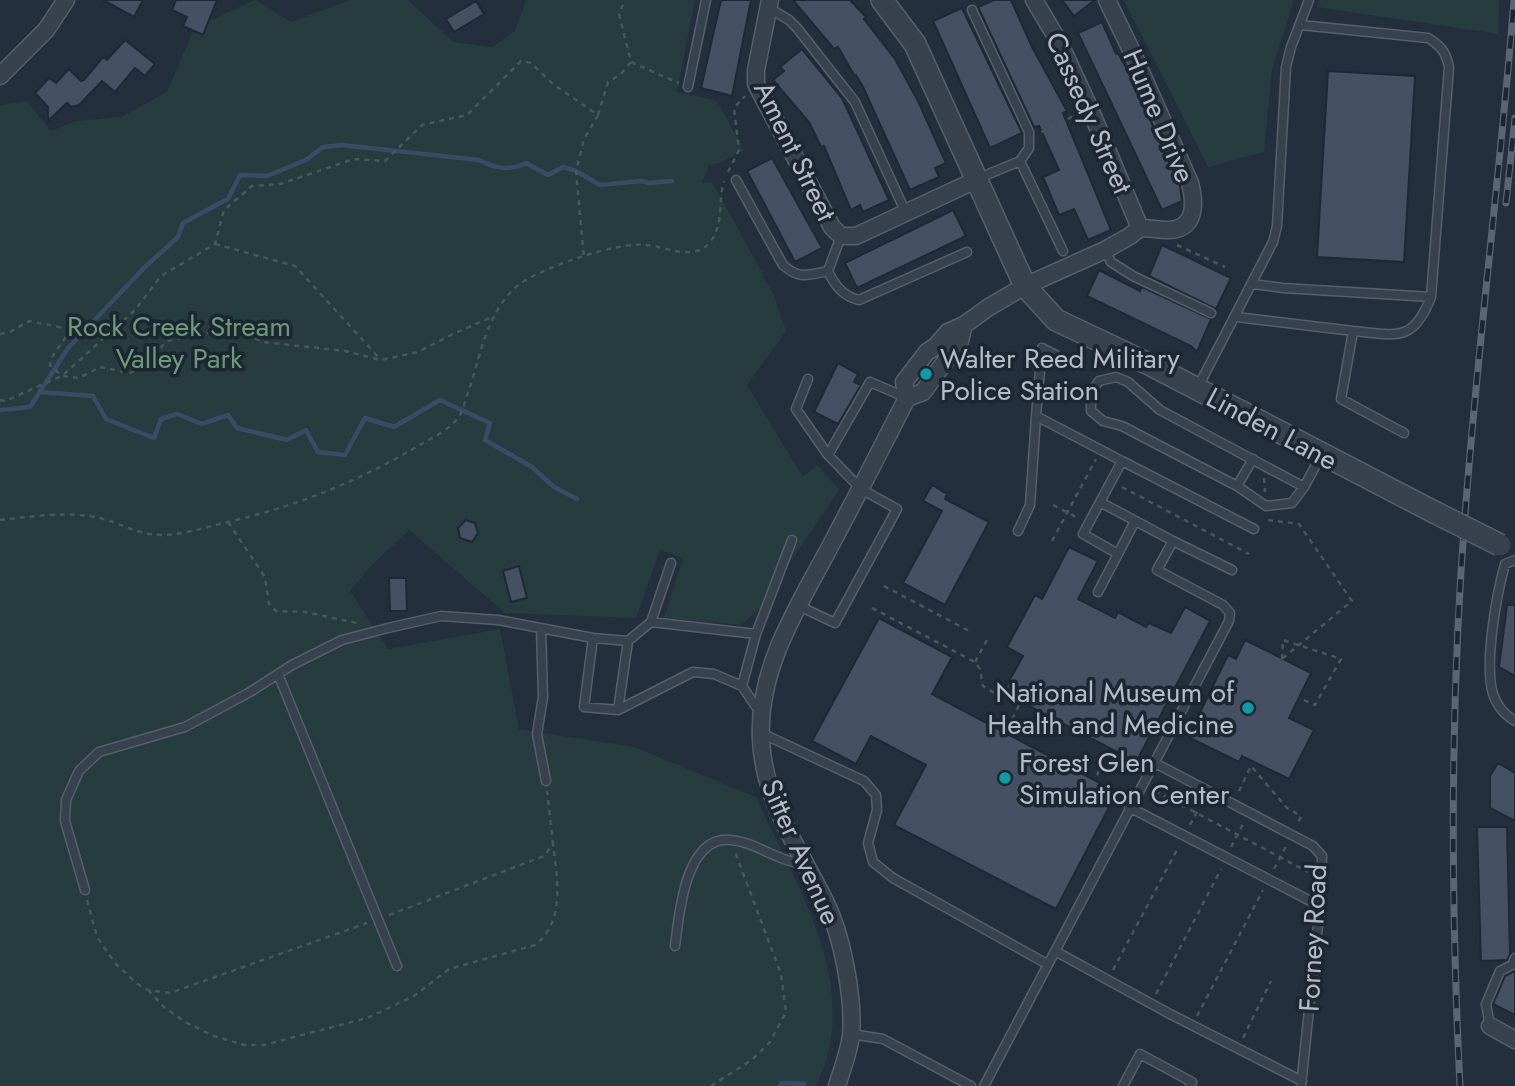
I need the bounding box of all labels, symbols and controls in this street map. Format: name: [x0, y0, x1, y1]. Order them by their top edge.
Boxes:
street label: Cassedy Street: [1035, 26, 1143, 201]
street label: Hume Drive: [1112, 43, 1206, 189]
street label: Ament Street: [743, 74, 847, 228]
park label: Rock Creek Stream Valley Park: [67, 306, 291, 379]
place label: Walter Reed Military Police Station: [940, 338, 1180, 411]
marker: Walter Reed Military Police Station: [918, 366, 934, 382]
street label: Linden Lane: [1199, 377, 1345, 481]
place label: National Museum of Health and Medicine: [987, 672, 1235, 745]
marker: National Museum of Health and Medicine: [1240, 700, 1256, 716]
place label: Forest Glen Simulation Center: [1019, 742, 1230, 815]
marker: Forest Glen Simulation Center: [997, 770, 1013, 786]
street label: Sitter Avenue: [751, 773, 851, 931]
street label: Forney Road: [1289, 863, 1337, 1013]

